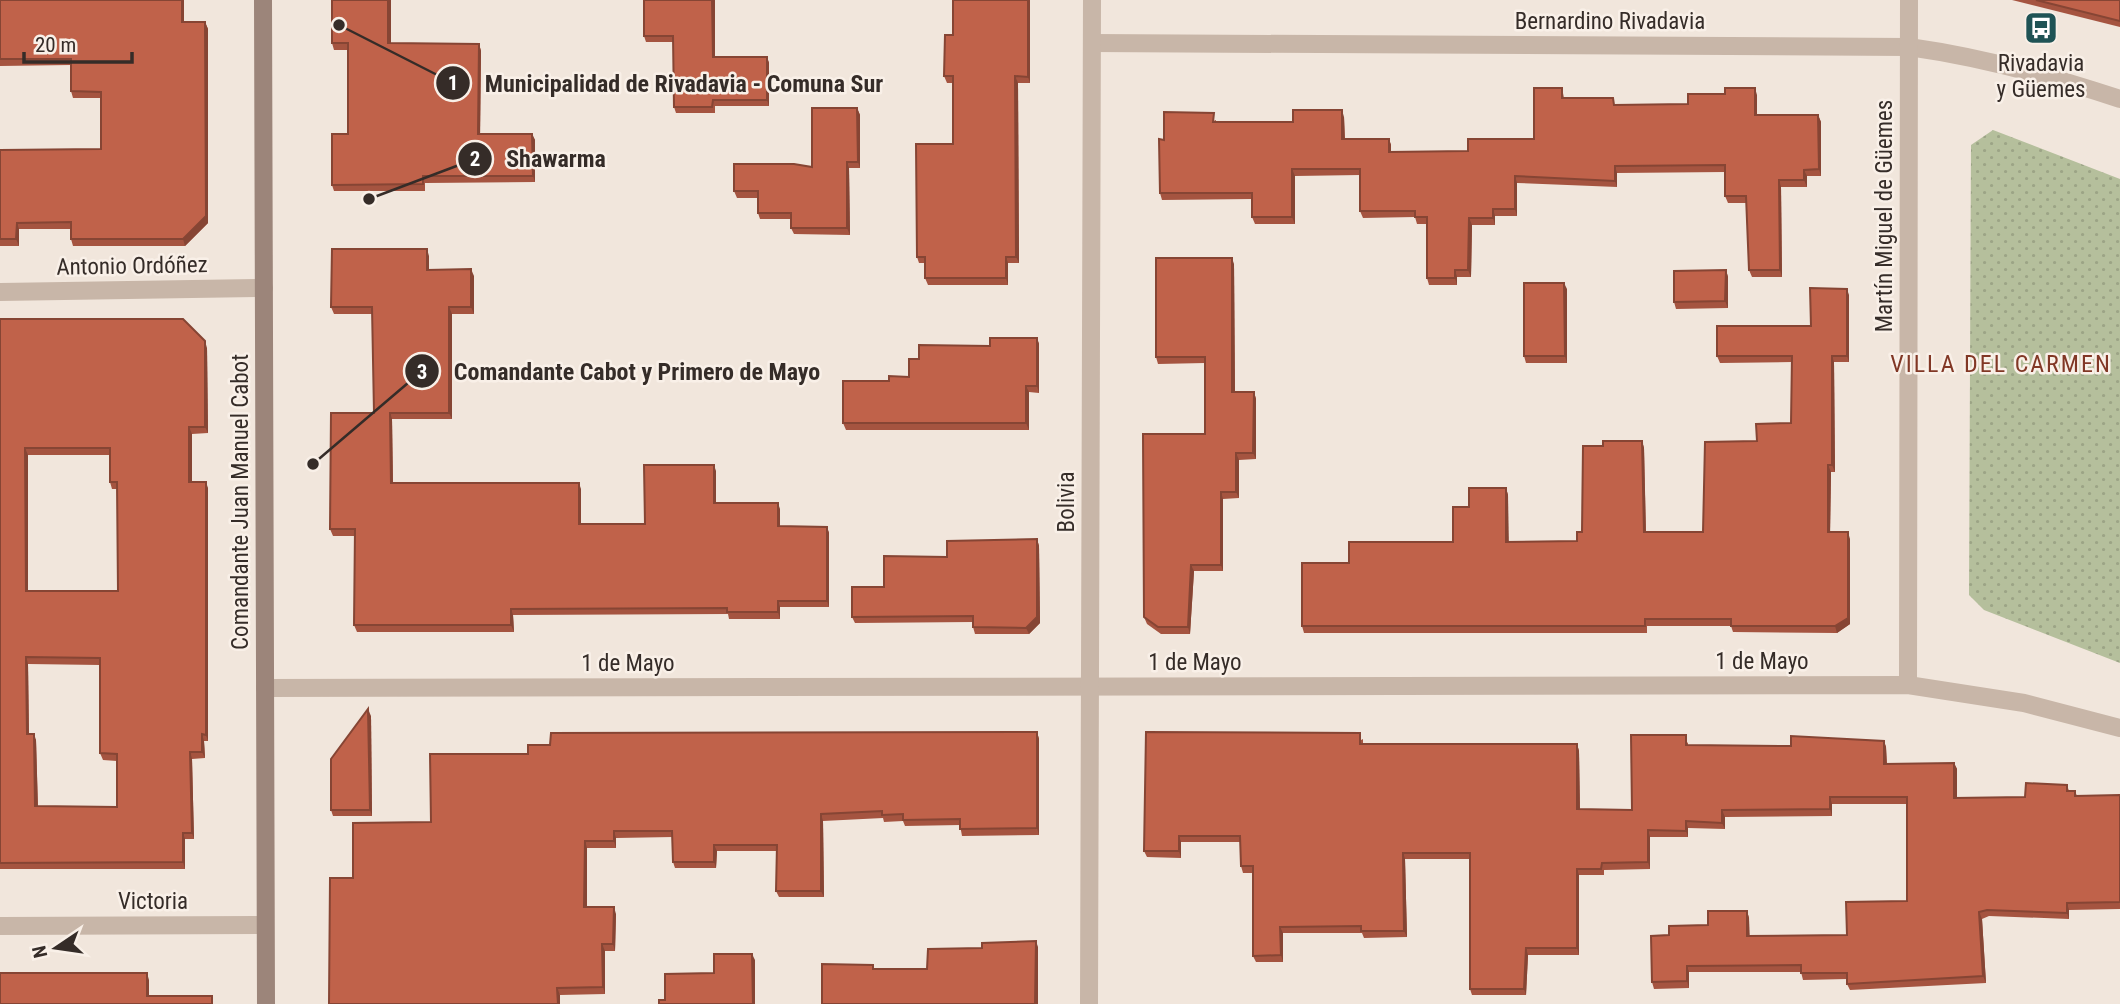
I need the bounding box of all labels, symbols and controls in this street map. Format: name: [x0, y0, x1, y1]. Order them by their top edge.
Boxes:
street label: Bernardino Rivadavia: [1515, 8, 1705, 35]
bus stop icon: Rivadavia y Güemes: [2022, 9, 2060, 47]
scale bar: [24, 21, 133, 65]
text: 20 m: [35, 33, 76, 57]
place label: Rivadavia y Güemes: [1997, 50, 2085, 103]
callout: Municipalidad de Rivadavia - Comuna Sur: [435, 61, 897, 106]
text: Municipalidad de Rivadavia - Comuna Sur: [485, 70, 883, 98]
text: 1: [448, 71, 458, 95]
street label: Martín Miguel de Güemes: [1871, 100, 1898, 332]
callout: Shawarma: [457, 136, 620, 181]
text: Shawarma: [506, 145, 606, 173]
text: 2: [470, 147, 480, 171]
street label: Antonio Ordóñez: [56, 251, 208, 281]
callout: Comandante Cabot y Primero de Mayo: [405, 349, 834, 394]
district label: VILLA DEL CARMEN: [1890, 350, 2112, 378]
street label: Comandante Juan Manuel Cabot: [227, 354, 254, 650]
text: Comandante Cabot y Primero de Mayo: [454, 358, 820, 386]
text: 3: [417, 360, 427, 384]
street label: Bolivia: [1053, 472, 1080, 532]
street label: 1 de Mayo: [1715, 648, 1809, 675]
street label: 1 de Mayo: [1148, 649, 1242, 676]
street label: 1 de Mayo: [581, 650, 675, 677]
street label: Victoria: [118, 888, 188, 915]
north arrow: [21, 913, 91, 983]
text: N: [27, 943, 52, 960]

